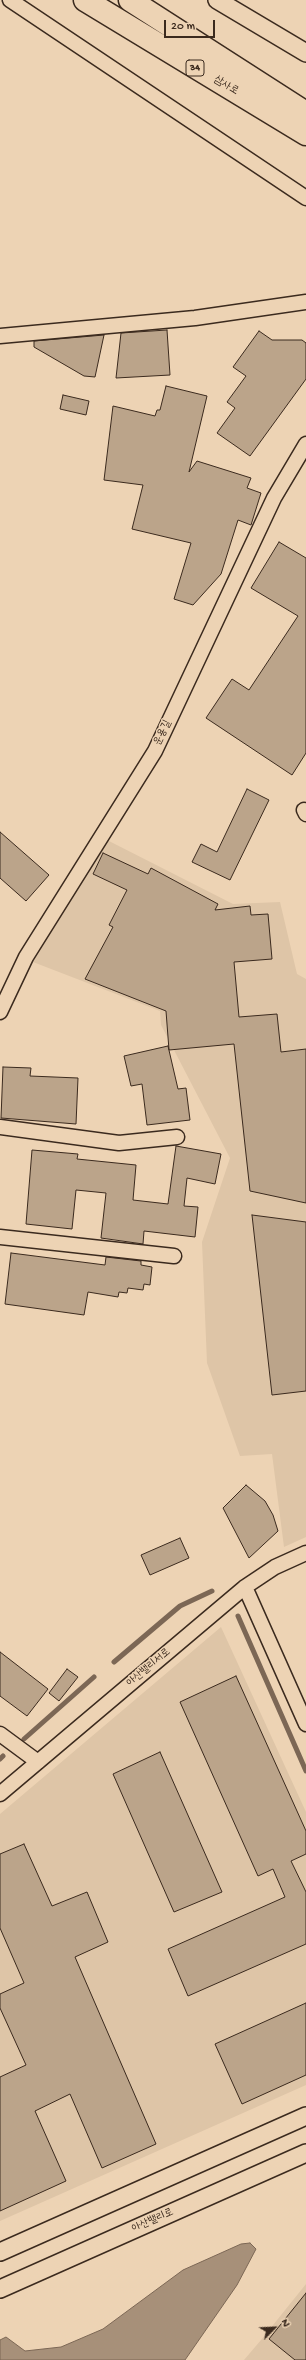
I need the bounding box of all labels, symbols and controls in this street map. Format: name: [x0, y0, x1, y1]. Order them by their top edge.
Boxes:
scale bar: [166, 12, 217, 38]
text: 20 m: [171, 20, 195, 34]
road number: 34: [186, 60, 204, 76]
street label: 삼사로: [211, 74, 241, 98]
street label: 운용길: [151, 718, 175, 748]
street label: 아산밸리서로: [124, 1646, 174, 1690]
street label: 아산밸리로: [130, 2206, 176, 2236]
north arrow: [254, 2308, 294, 2348]
text: N: [278, 2317, 292, 2329]

